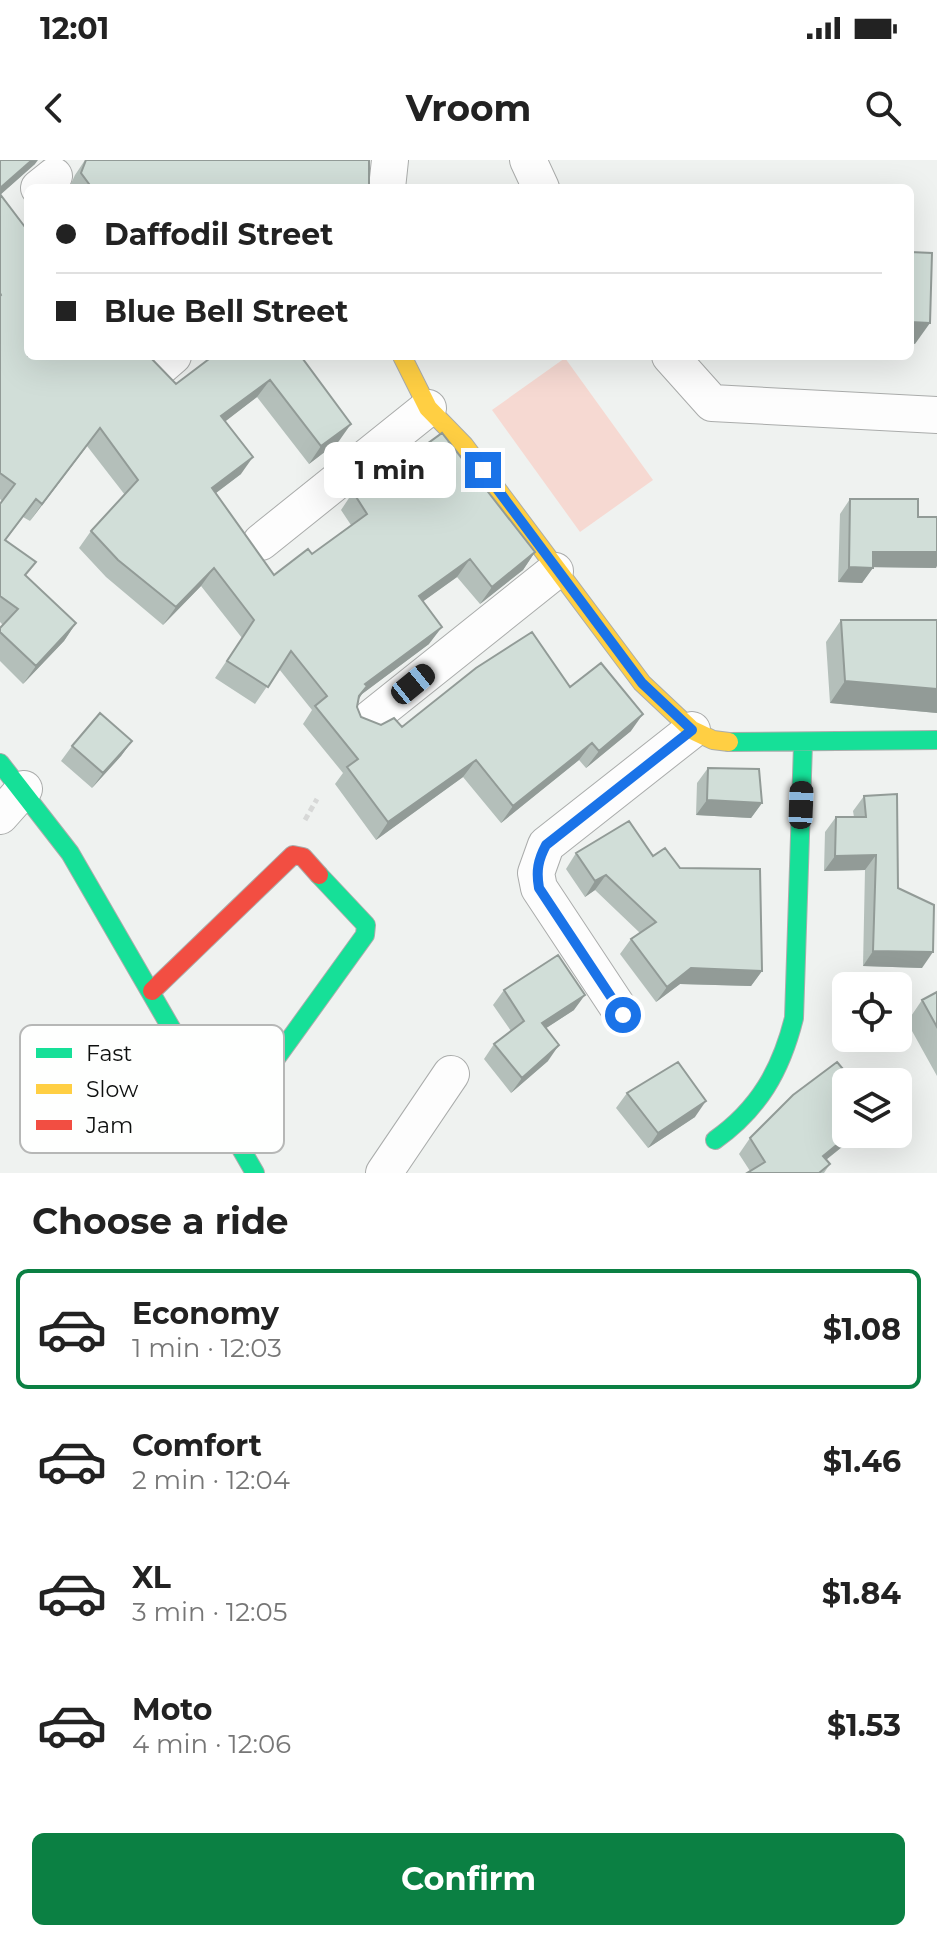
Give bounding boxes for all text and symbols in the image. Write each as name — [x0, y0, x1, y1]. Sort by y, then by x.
text: 12:01 — [40, 10, 109, 47]
icon: back — [32, 86, 76, 130]
text: Vroom — [406, 86, 531, 130]
icon: search — [861, 86, 905, 130]
text: Daffodil Street — [104, 216, 333, 253]
text: Blue Bell Street — [104, 293, 348, 330]
callout: 1 min — [323, 442, 455, 498]
route end — [465, 452, 501, 488]
text: 1 min — [355, 454, 425, 486]
car — [387, 660, 439, 708]
car — [788, 781, 814, 829]
map controls — [832, 972, 912, 1148]
button: locate — [832, 972, 912, 1052]
route start — [605, 997, 641, 1033]
legend — [20, 1025, 284, 1153]
text: Fast — [86, 1040, 132, 1067]
button: layers — [832, 1068, 912, 1148]
text: Slow — [86, 1076, 139, 1103]
text: Jam — [85, 1112, 133, 1139]
text: Choose a ride — [32, 1199, 289, 1243]
icon: car — [36, 1293, 108, 1365]
text: Economy — [132, 1295, 279, 1332]
text: $1.08 — [823, 1311, 901, 1348]
text: 1 min · 12:03 — [132, 1332, 282, 1364]
icon: car — [36, 1425, 108, 1497]
text: Comfort — [132, 1427, 262, 1464]
text: $1.46 — [823, 1443, 901, 1480]
text: 2 min · 12:04 — [132, 1464, 290, 1496]
icon: car — [36, 1557, 108, 1629]
text: XL — [132, 1559, 171, 1596]
text: $1.84 — [822, 1575, 901, 1612]
text: 3 min · 12:05 — [132, 1596, 287, 1628]
icon: car — [36, 1689, 108, 1761]
text: Moto — [132, 1691, 213, 1728]
text: $1.53 — [827, 1707, 901, 1744]
text: 4 min · 12:06 — [132, 1728, 291, 1760]
button: Confirm — [32, 1833, 905, 1925]

